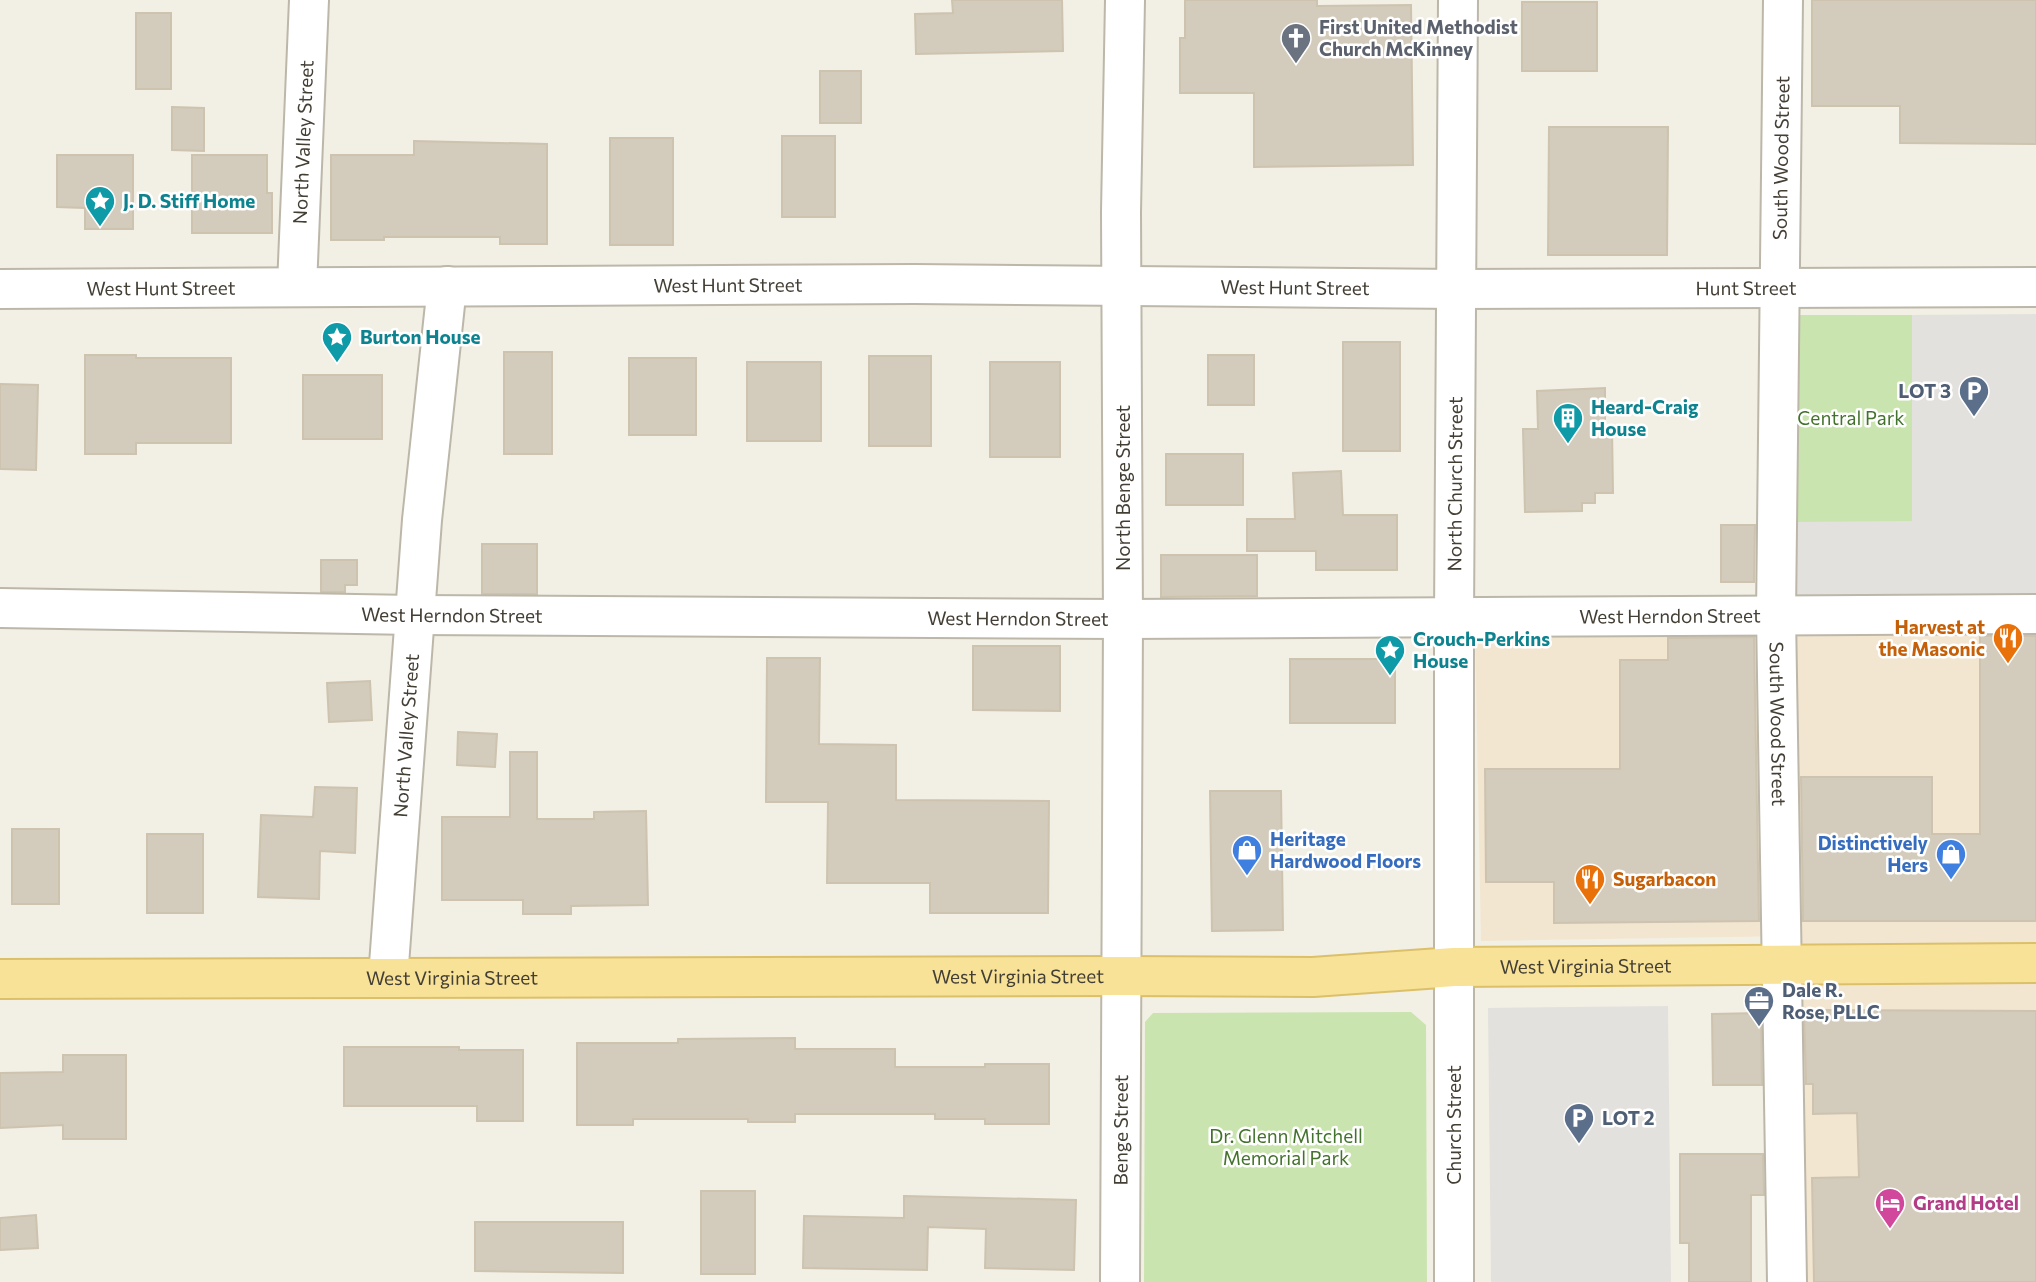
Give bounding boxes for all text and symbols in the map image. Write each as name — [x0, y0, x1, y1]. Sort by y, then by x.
place label: First United Methodist Church McKinney — [1319, 15, 1518, 60]
church icon: First United Methodist Church McKinney — [1279, 21, 1313, 65]
street label: North Valley Street — [288, 59, 317, 225]
street label: South Wood Street — [1768, 75, 1793, 240]
place icon: J. D. Stiff Home — [83, 184, 117, 228]
place label: J. D. Stiff Home — [123, 189, 255, 212]
street label: West Hunt Street — [653, 273, 803, 296]
street label: West Hunt Street — [1220, 275, 1370, 299]
street label: West Hunt Street — [86, 276, 236, 300]
street label: Hunt Street — [1695, 276, 1797, 299]
place icon: Burton House — [320, 320, 354, 364]
place label: Burton House — [360, 325, 480, 348]
parking icon: LOT 3 — [1957, 374, 1991, 418]
place label: LOT 3 — [1898, 379, 1951, 402]
place label: Heard-Craig House — [1591, 395, 1699, 440]
street label: North Church Street — [1442, 396, 1466, 572]
building icon: Heard-Craig House — [1551, 401, 1585, 445]
street label: North Benge Street — [1111, 405, 1134, 571]
park label: Central Park — [1797, 406, 1905, 429]
street label: West Herndon Street — [361, 602, 543, 627]
street label: West Herndon Street — [1579, 604, 1761, 628]
street label: West Herndon Street — [927, 606, 1109, 630]
place label: Harvest at the Masonic — [1879, 615, 1985, 660]
restaurant icon: Harvest at the Masonic — [1991, 621, 2025, 665]
place label: Crouch-Perkins House — [1413, 627, 1550, 672]
place icon: Crouch-Perkins House — [1373, 633, 1407, 677]
street label: South Wood Street — [1765, 641, 1791, 807]
street label: North Valley Street — [388, 653, 423, 818]
place label: Heritage Hardwood Floors — [1270, 827, 1421, 872]
place label: Distinctively Hers — [1818, 831, 1929, 876]
shop icon: Heritage Hardwood Floors — [1230, 833, 1264, 877]
shop icon: Distinctively Hers — [1934, 837, 1968, 881]
restaurant icon: Sugarbacon — [1573, 862, 1607, 906]
place label: Sugarbacon — [1613, 867, 1716, 890]
street label: West Virginia Street — [1500, 954, 1672, 978]
street label: West Virginia Street — [932, 964, 1104, 988]
street label: West Virginia Street — [366, 966, 538, 989]
place label: Dale R. Rose, PLLC — [1782, 978, 1880, 1023]
office icon: Dale R. Rose, PLLC — [1742, 984, 1776, 1028]
street label: Church Street — [1442, 1065, 1465, 1185]
street label: Benge Street — [1108, 1074, 1132, 1185]
parking icon: LOT 2 — [1562, 1101, 1596, 1145]
place label: LOT 2 — [1602, 1106, 1654, 1129]
park label: Dr. Glenn Mitchell Memorial Park — [1209, 1124, 1363, 1169]
hotel icon: Grand Hotel — [1873, 1186, 1907, 1230]
place label: Grand Hotel — [1913, 1191, 2019, 1214]

